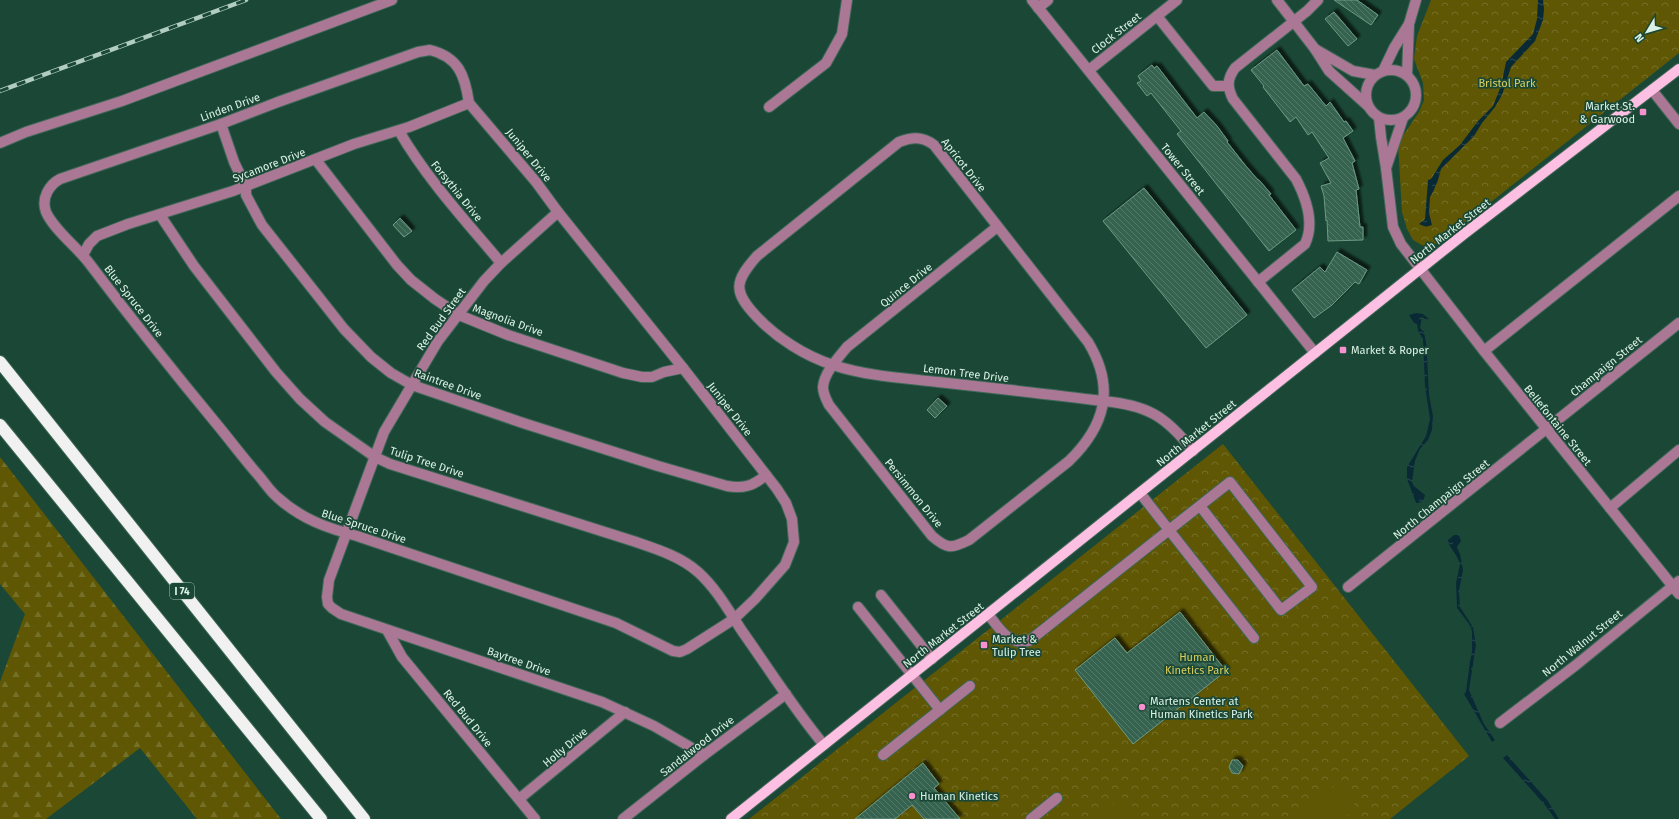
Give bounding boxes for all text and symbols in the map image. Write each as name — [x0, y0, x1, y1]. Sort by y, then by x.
street label: Clock Street — [1089, 10, 1144, 57]
north arrow — [1627, 12, 1667, 52]
text: N — [1632, 31, 1647, 45]
park label: Bristol Park — [1478, 77, 1536, 90]
street label: Linden Drive — [198, 91, 262, 124]
place label: Market St. & Garwood — [1580, 100, 1635, 126]
marker: Market St. & Garwood — [1638, 107, 1648, 117]
street label: Juniper Drive — [503, 126, 554, 185]
street label: Apricot Drive — [939, 136, 989, 195]
street label: Tower Street — [1158, 141, 1207, 198]
street label: Sycamore Drive — [231, 146, 307, 185]
street label: Forsythia Drive — [428, 158, 485, 224]
street label: North Market Street — [1407, 196, 1493, 267]
street label: Quince Drive — [878, 260, 935, 310]
street label: Blue Spruce Drive — [101, 263, 166, 340]
street label: Red Bud Street — [414, 285, 469, 353]
street label: Magnolia Drive — [471, 302, 545, 339]
street label: Champaign Street — [1568, 334, 1645, 399]
place label: Market & Roper — [1351, 344, 1430, 357]
marker: Market & Roper — [1338, 345, 1348, 355]
street label: Lemon Tree Drive — [922, 362, 1010, 385]
street label: Raintree Drive — [412, 366, 483, 403]
street label: Juniper Drive — [705, 380, 755, 439]
street label: Bellefontaine Street — [1521, 382, 1594, 468]
street label: North Market Street — [1154, 397, 1239, 469]
street label: Tulip Tree Drive — [388, 444, 466, 481]
street label: Persimmon Drive — [882, 456, 945, 530]
street label: North Champaign Street — [1391, 457, 1492, 542]
street label: Blue Spruce Drive — [320, 507, 408, 546]
road number: I 74 — [170, 583, 194, 599]
street label: North Market Street — [900, 600, 986, 671]
street label: North Walnut Street — [1540, 607, 1625, 680]
place label: Market & Tulip Tree — [992, 633, 1041, 659]
marker: Market & Tulip Tree — [979, 640, 989, 650]
street label: Baytree Drive — [485, 644, 552, 678]
park label: Human Kinetics Park — [1165, 651, 1229, 677]
street label: Red Bud Drive — [440, 687, 495, 750]
place label: Martens Center at Human Kinetics Park — [1150, 695, 1253, 721]
marker: Martens Center at Human Kinetics Park — [1137, 702, 1147, 712]
street label: Sandalwood Drive — [658, 714, 737, 779]
street label: Holly Drive — [540, 725, 590, 770]
place label: Human Kinetics — [920, 790, 998, 803]
marker: Human Kinetics — [907, 791, 917, 801]

